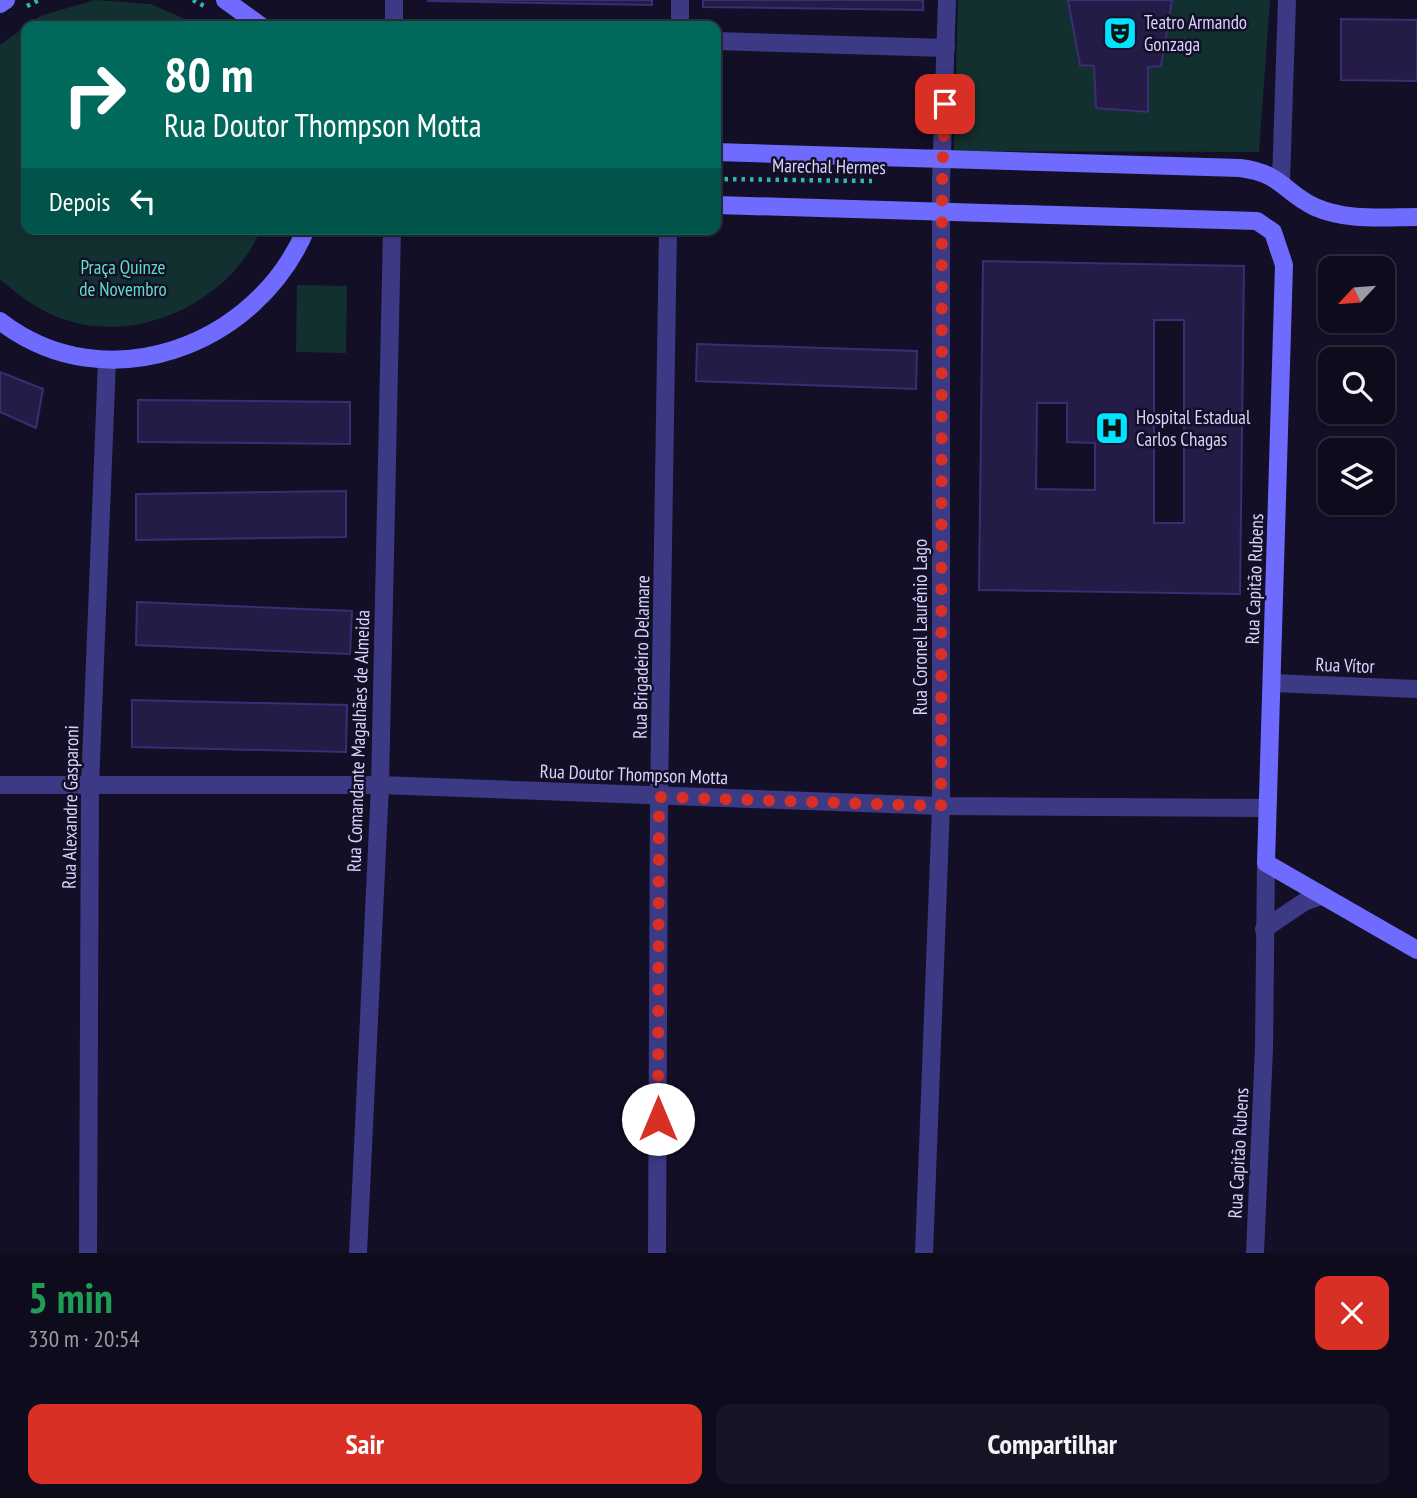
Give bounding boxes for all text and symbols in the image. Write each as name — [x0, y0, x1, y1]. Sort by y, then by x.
place label: Teatro Armando Gonzaga — [1144, 10, 1247, 56]
theatre icon: Teatro Armando Gonzaga — [1101, 14, 1139, 52]
text: 80 m — [164, 42, 253, 106]
icon: right — [49, 49, 140, 140]
pin — [915, 74, 975, 134]
icon: arrive — [926, 85, 964, 123]
text: Rua Doutor Thompson Motta — [164, 104, 481, 146]
street label: Marechal Hermes — [772, 153, 886, 179]
icon: left — [124, 182, 162, 220]
text: Depois — [49, 185, 110, 218]
park label: Praça Quinze de Novembro — [79, 255, 167, 301]
north arrow — [1318, 256, 1395, 332]
map controls — [1318, 256, 1395, 515]
button: search — [1318, 347, 1395, 424]
place label: Hospital Estadual Carlos Chagas — [1136, 405, 1251, 451]
hospital icon: Hospital Estadual Carlos Chagas — [1093, 409, 1131, 447]
button: layers — [1318, 438, 1395, 515]
street label: Rua Capitão Rubens — [1240, 513, 1268, 645]
street label: Rua Coronel Laurênio Lago — [908, 539, 932, 715]
street label: Rua Brigadeiro Delamare — [628, 575, 654, 739]
street label: Rua Comandante Magalhães de Almeida — [341, 610, 375, 872]
street label: Rua Vítor — [1315, 652, 1376, 678]
street label: Rua Alexandre Gasparoni — [57, 725, 83, 889]
street label: Rua Doutor Thompson Motta — [539, 759, 729, 789]
position arrow — [621, 1082, 695, 1156]
street label: Rua Capitão Rubens — [1223, 1087, 1253, 1219]
text: 5 min — [28, 1270, 113, 1325]
button: close — [1315, 1276, 1389, 1350]
text: 330 m · 20:54 — [28, 1324, 140, 1353]
button: Sair — [28, 1404, 702, 1484]
button: Compartilhar — [716, 1404, 1389, 1484]

